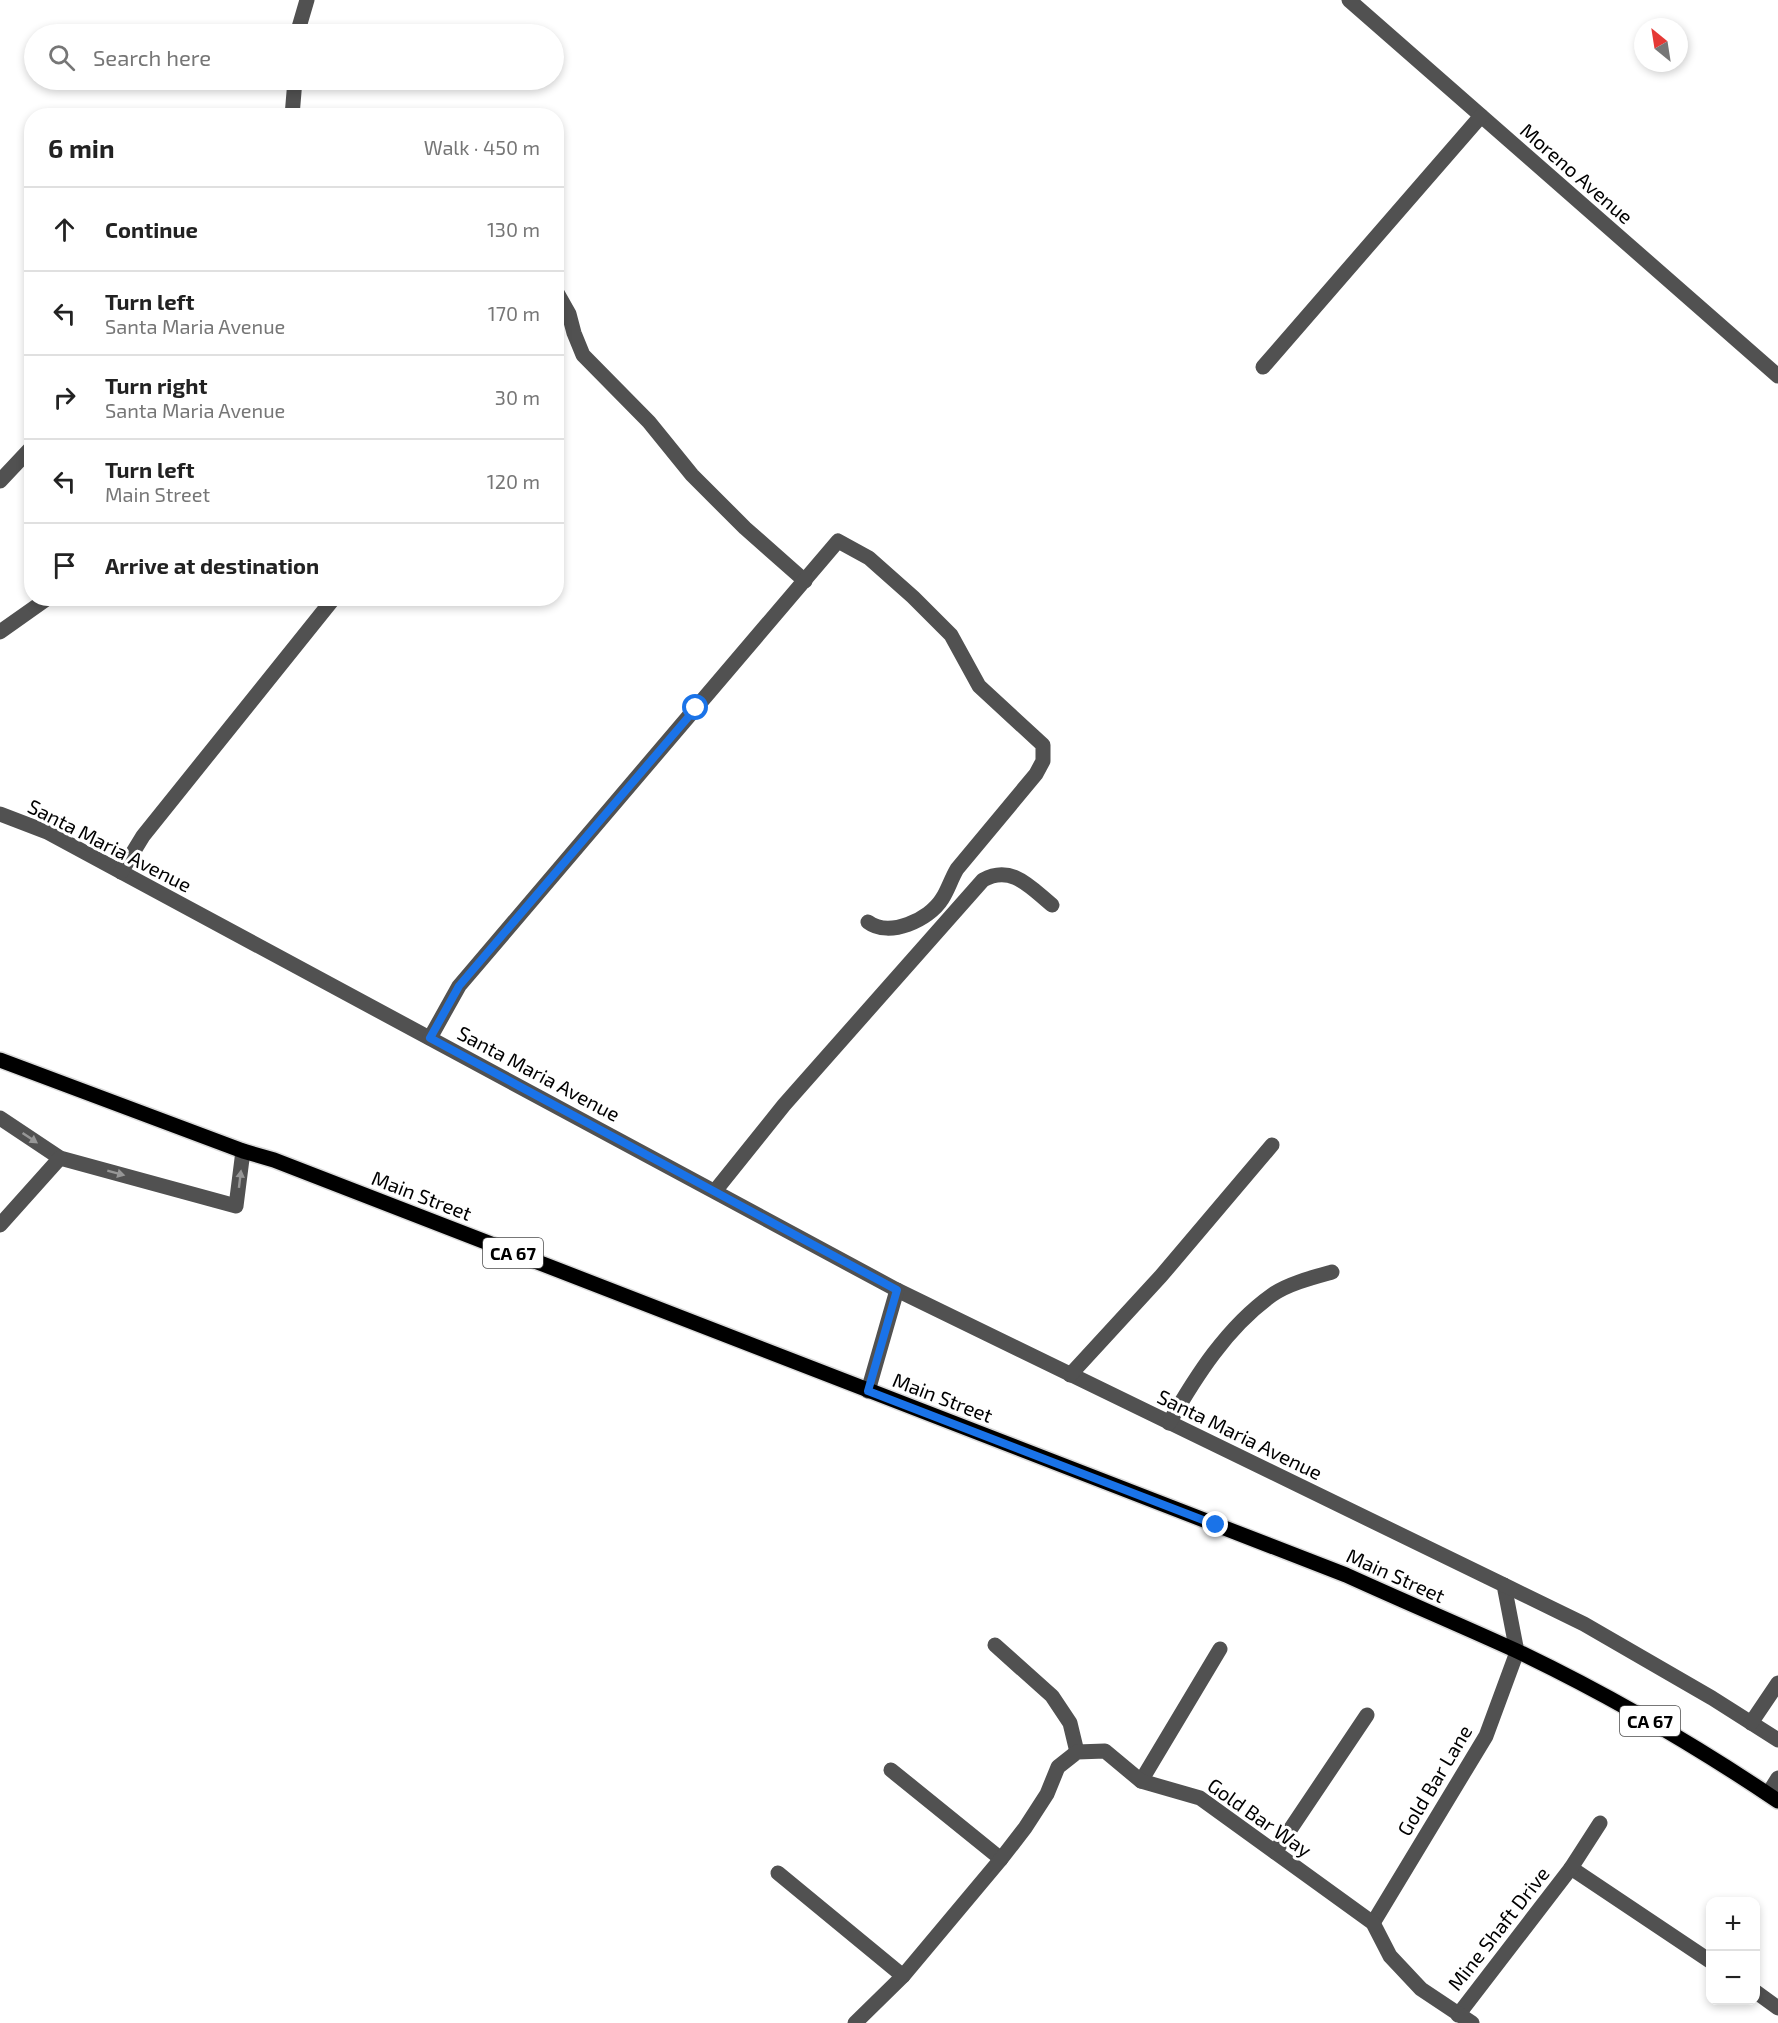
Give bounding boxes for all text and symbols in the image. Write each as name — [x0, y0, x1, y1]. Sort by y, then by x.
north arrow — [1634, 18, 1688, 72]
search box — [24, 24, 564, 90]
icon: search — [45, 41, 78, 74]
text: Search here — [93, 44, 211, 70]
street label: Moreno Avenue — [1516, 118, 1638, 228]
text: 6 min — [48, 132, 115, 163]
text: Walk · 450 m — [424, 135, 540, 159]
icon: ahead — [48, 213, 81, 246]
text: Continue — [105, 216, 198, 242]
text: 130 m — [487, 217, 540, 241]
text: Turn left — [105, 288, 194, 314]
icon: left — [48, 297, 81, 330]
text: 170 m — [488, 301, 540, 325]
text: Santa Maria Avenue — [105, 314, 285, 338]
text: Turn right — [105, 372, 207, 398]
icon: right — [48, 381, 81, 414]
text: 30 m — [495, 385, 540, 409]
text: Santa Maria Avenue — [105, 398, 285, 422]
text: Turn left — [105, 456, 194, 482]
icon: left — [48, 465, 81, 498]
text: 120 m — [487, 469, 540, 493]
text: Main Street — [105, 482, 210, 506]
icon: arrive — [48, 549, 81, 582]
text: Arrive at destination — [105, 552, 319, 578]
route start — [682, 694, 708, 720]
street label: Santa Maria Avenue — [24, 793, 196, 897]
street label: Santa Maria Avenue — [454, 1020, 624, 1126]
one-way arrow — [22, 1132, 38, 1143]
street label: Main Street — [369, 1165, 476, 1225]
one-way arrow — [107, 1169, 125, 1179]
one-way arrow — [235, 1169, 244, 1188]
road number: CA 67 — [483, 1238, 543, 1268]
street label: Main Street — [890, 1367, 997, 1427]
street label: Santa Maria Avenue — [1154, 1384, 1326, 1484]
route end — [1202, 1511, 1228, 1537]
street label: Main Street — [1343, 1543, 1449, 1607]
road number: CA 67 — [1620, 1706, 1680, 1736]
street label: Gold Bar Lane — [1392, 1720, 1476, 1840]
street label: Gold Bar Way — [1203, 1772, 1317, 1862]
street label: Mine Shaft Drive — [1442, 1861, 1554, 1995]
map controls — [1706, 1897, 1760, 2005]
button: + — [1706, 1897, 1760, 1951]
button: − — [1706, 1951, 1760, 2005]

